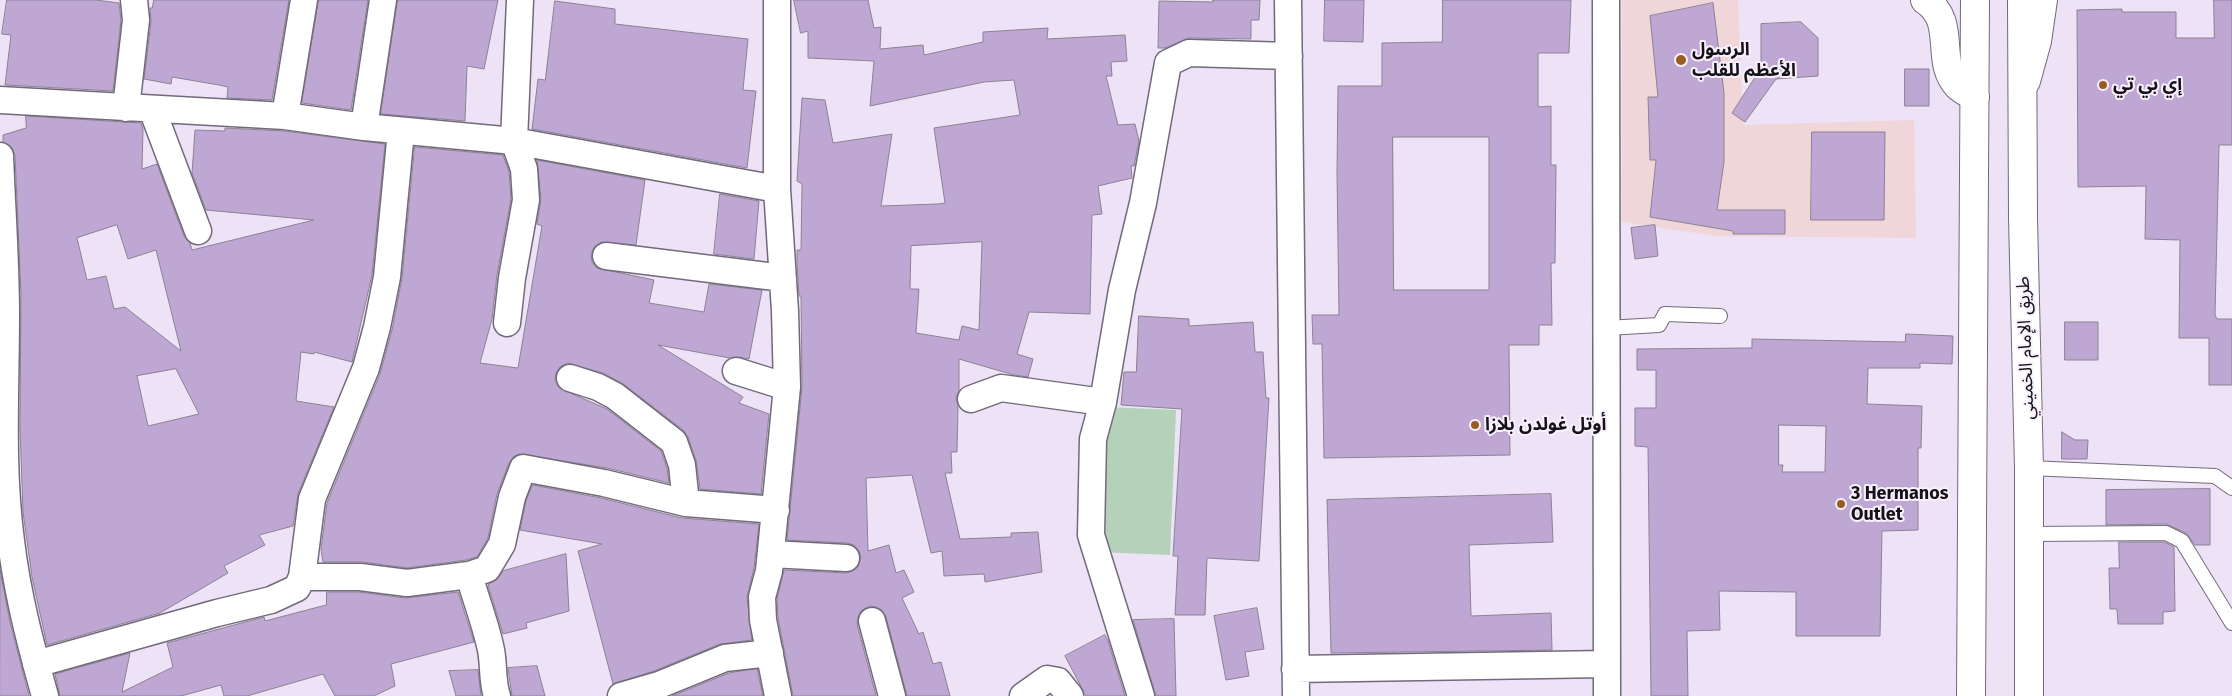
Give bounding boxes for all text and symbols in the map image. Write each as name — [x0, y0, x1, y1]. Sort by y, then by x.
place label: الرسول الأعظم للقلب — [1692, 39, 1796, 82]
marker: الرسول الأعظم للقلب — [1674, 53, 1688, 67]
place label: إي بي تي — [2113, 74, 2182, 96]
marker: إي بي تي — [2097, 79, 2109, 91]
street label: طريق الإمام الخميني — [2013, 276, 2039, 420]
place label: أوتل غولدن بلازا — [1485, 414, 1606, 436]
marker: أوتل غولدن بلازا — [1469, 419, 1481, 431]
place label: 3 Hermanos Outlet — [1851, 483, 1948, 526]
marker: 3 Hermanos Outlet — [1835, 498, 1847, 510]

